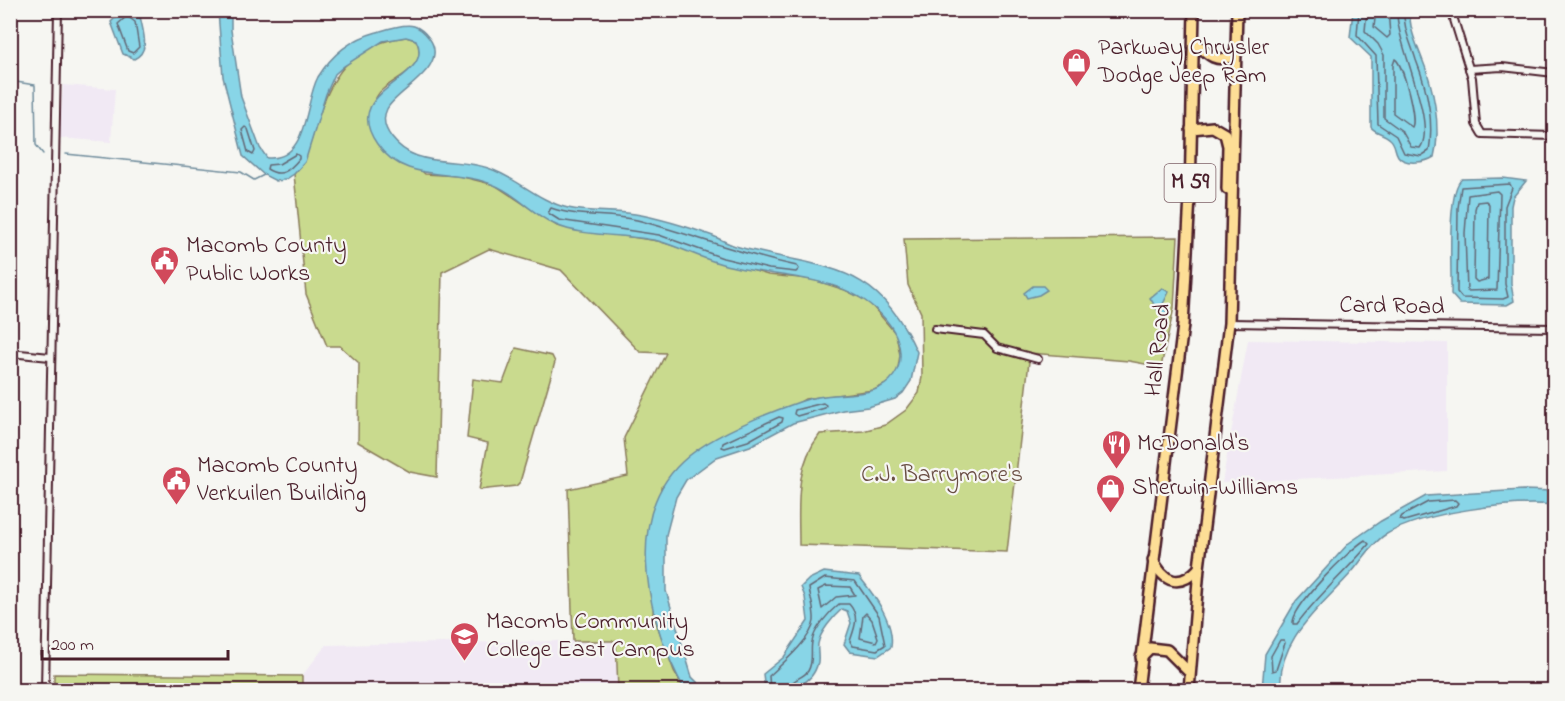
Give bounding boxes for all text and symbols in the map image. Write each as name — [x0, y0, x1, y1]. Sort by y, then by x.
place label: Parkway Chrysler Dodge Jeep Ram — [1097, 31, 1270, 94]
shop icon: Parkway Chrysler Dodge Jeep Ram — [1061, 46, 1093, 88]
road number: M 59 — [1164, 164, 1216, 202]
place label: Macomb County Public Works — [186, 229, 347, 292]
public building icon: Macomb County Public Works — [149, 244, 181, 286]
street label: Card Road — [1339, 289, 1445, 325]
street label: Hall Road — [1137, 301, 1181, 398]
place label: McDonald's — [1137, 427, 1249, 462]
restaurant icon: McDonald's — [1100, 428, 1132, 470]
place label: Macomb County Verkuilen Building — [196, 449, 366, 512]
park label: C.J. Barrymore's — [861, 458, 1023, 494]
public building icon: Macomb County Verkuilen Building — [160, 464, 192, 506]
place label: Sherwin-Williams — [1132, 471, 1298, 506]
shop icon: Sherwin-Williams — [1095, 472, 1127, 514]
place label: Macomb Community College East Campus — [486, 605, 695, 668]
school or university icon: Macomb Community College East Campus — [449, 620, 481, 662]
scale bar — [42, 623, 228, 661]
text: 200 m — [51, 633, 94, 659]

